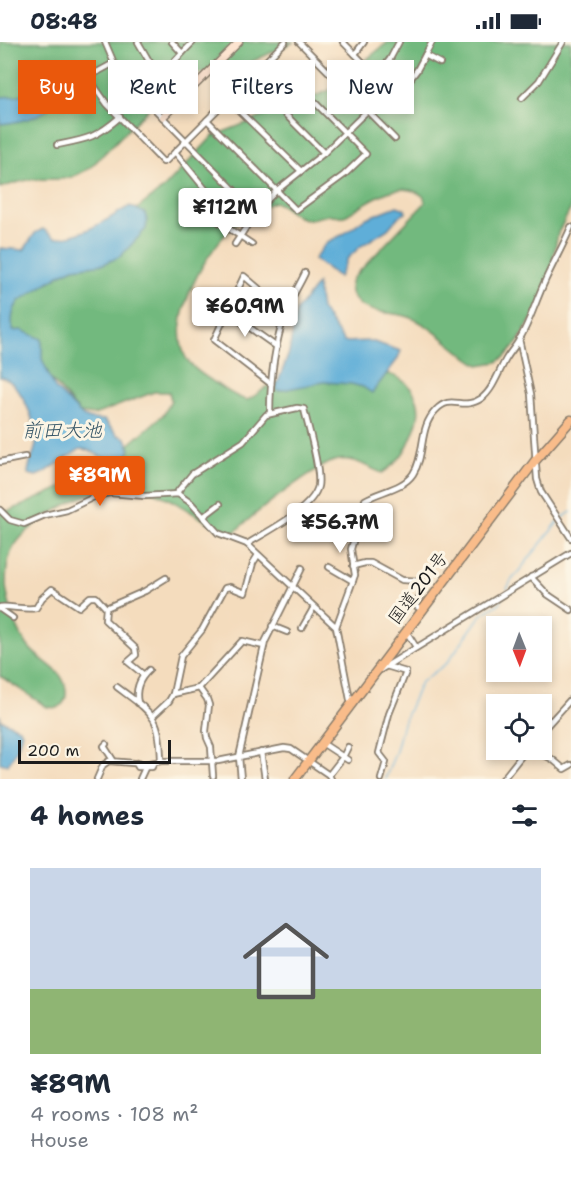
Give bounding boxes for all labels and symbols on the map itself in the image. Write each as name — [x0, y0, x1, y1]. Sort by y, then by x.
pin: ¥112M — [183, 188, 267, 239]
pin: ¥60.9M — [196, 287, 294, 338]
water label: 前田大池 — [22, 417, 103, 443]
pin: ¥89M — [64, 456, 136, 507]
pin: ¥56.7M — [291, 503, 389, 554]
street label: 国道201号 — [383, 547, 453, 629]
north arrow — [486, 616, 552, 682]
scale bar — [18, 737, 171, 764]

